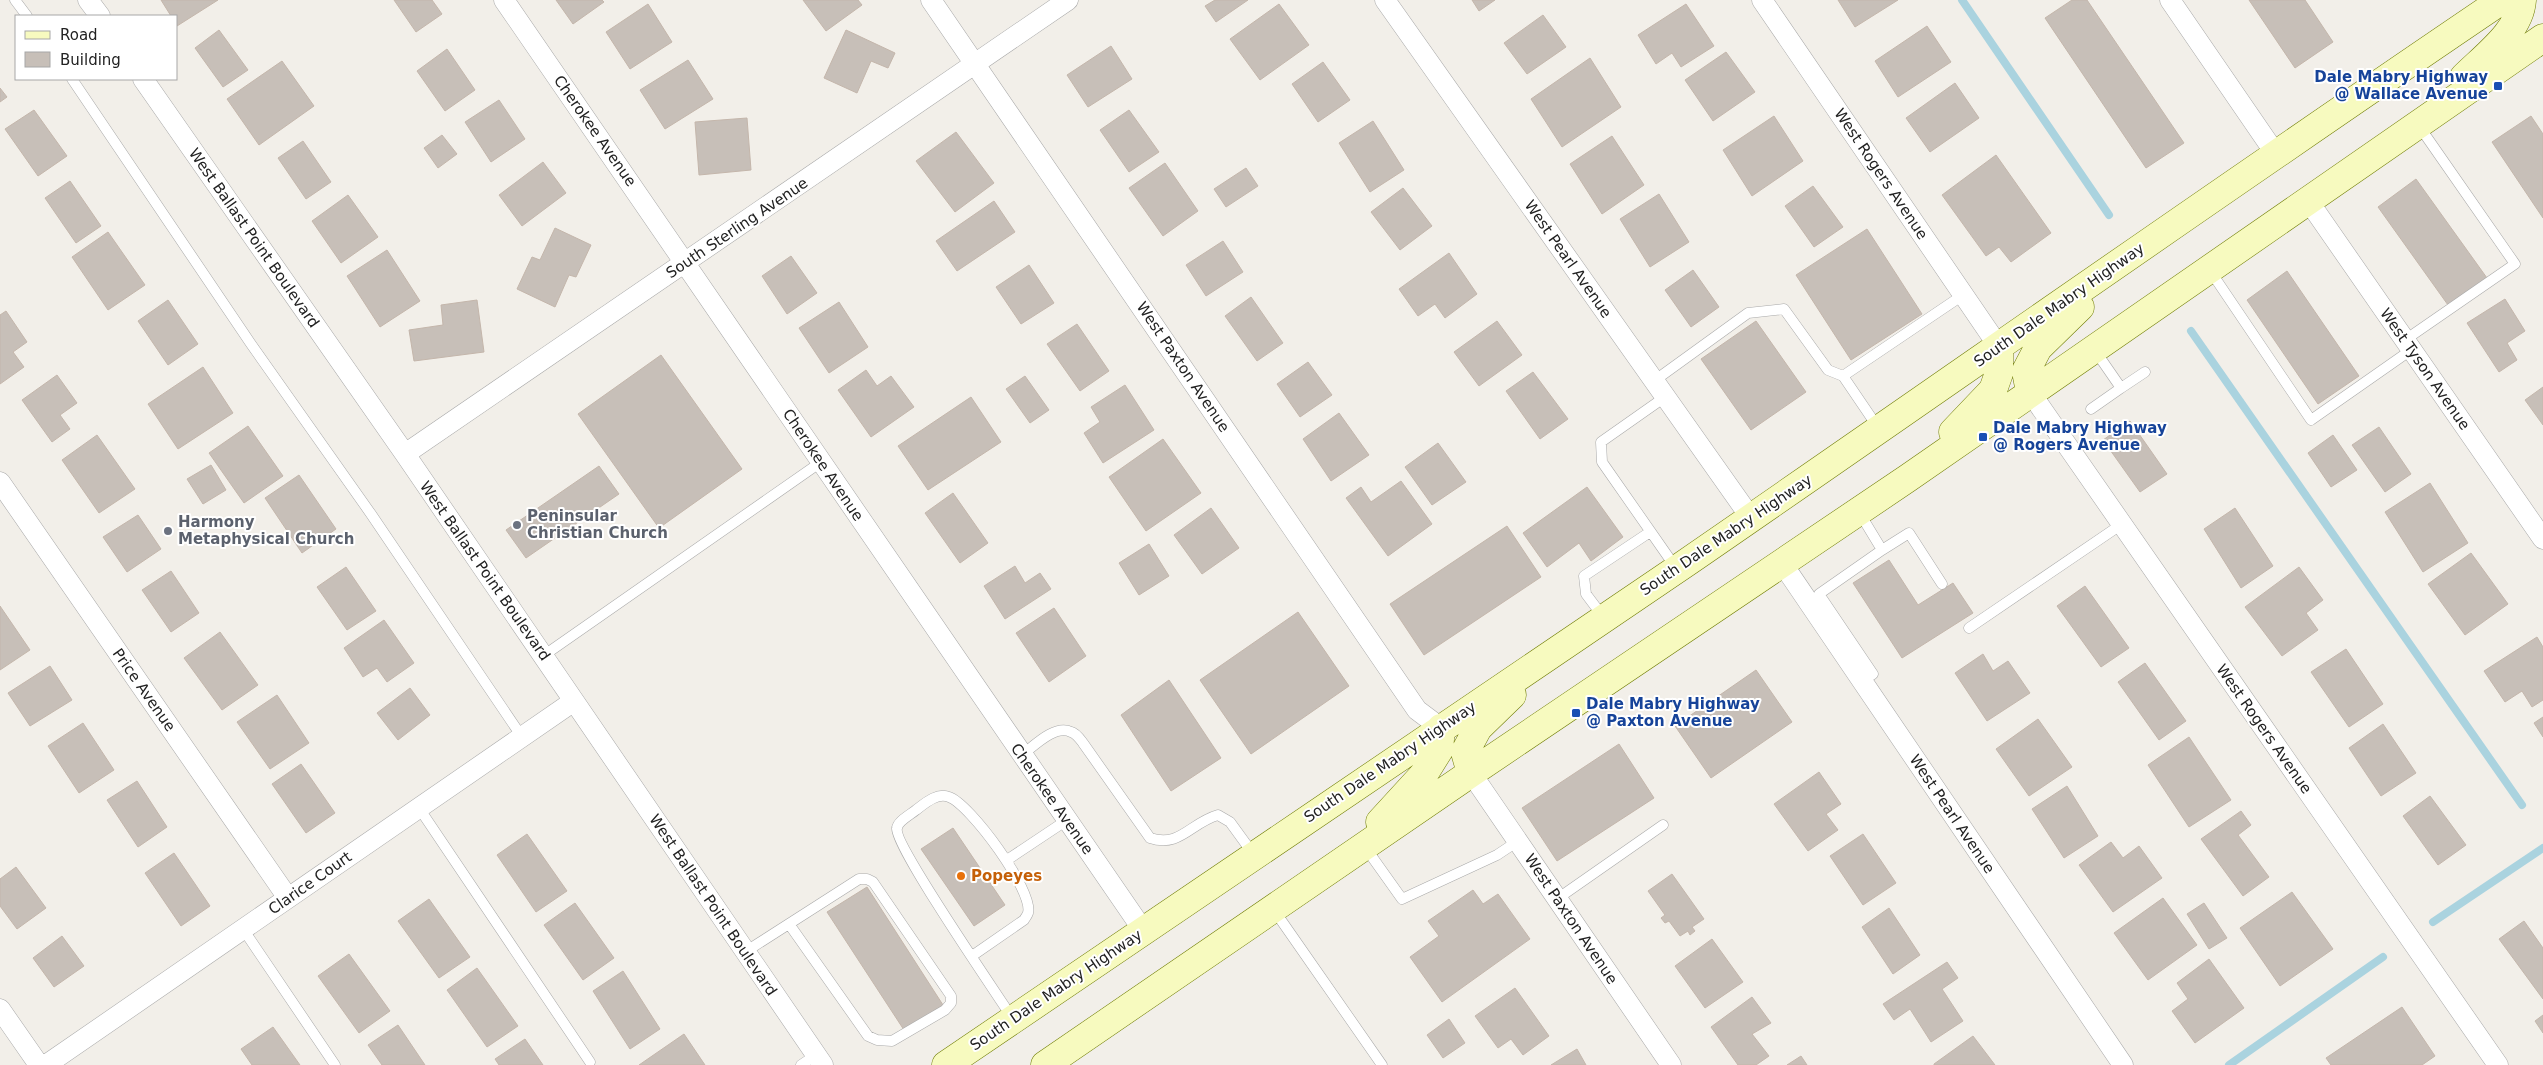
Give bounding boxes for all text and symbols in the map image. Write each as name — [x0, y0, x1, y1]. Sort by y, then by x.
legend — [15, 15, 178, 80]
text: Road — [60, 26, 98, 44]
text: Building — [60, 51, 121, 69]
place label: Dale Mabry Highway @ Wallace Avenue — [2314, 68, 2488, 103]
street label: Cherokee Avenue — [550, 72, 640, 190]
marker: Dale Mabry Highway @ Wallace Avenue — [2492, 80, 2504, 92]
street label: West Rogers Avenue — [1831, 105, 1931, 243]
street label: West Ballast Point Boulevard — [185, 145, 323, 331]
street label: South Sterling Avenue — [663, 174, 811, 282]
street label: West Pearl Avenue — [1521, 197, 1615, 321]
street label: South Dale Mabry Highway — [1970, 239, 2148, 371]
street label: West Paxton Avenue — [1133, 298, 1233, 436]
street label: West Tyson Avenue — [2376, 305, 2474, 433]
street label: Cherokee Avenue — [779, 406, 867, 524]
place label: Dale Mabry Highway @ Rogers Avenue — [1993, 419, 2167, 454]
marker: Dale Mabry Highway @ Rogers Avenue — [1977, 431, 1989, 443]
street label: South Dale Mabry Highway — [1637, 471, 1816, 599]
street label: West Ballast Point Boulevard — [416, 478, 554, 664]
place label: Peninsular Christian Church — [527, 507, 668, 542]
place label: Harmony Metaphysical Church — [178, 513, 354, 548]
marker: Peninsular Christian Church — [511, 519, 523, 531]
marker: Harmony Metaphysical Church — [162, 525, 174, 537]
street label: Price Avenue — [109, 645, 179, 735]
street label: West Rogers Avenue — [2213, 661, 2315, 797]
place label: Dale Mabry Highway @ Paxton Avenue — [1586, 695, 1760, 730]
street label: South Dale Mabry Highway — [1301, 698, 1480, 826]
marker: Dale Mabry Highway @ Paxton Avenue — [1570, 707, 1582, 719]
street label: Cherokee Avenue — [1007, 740, 1097, 858]
street label: West Pearl Avenue — [1906, 751, 1998, 877]
street label: West Ballast Point Boulevard — [645, 811, 781, 999]
street label: Clarice Court — [265, 848, 355, 918]
street label: West Paxton Avenue — [1521, 850, 1621, 988]
place label: Popeyes — [971, 867, 1042, 885]
marker: Popeyes — [955, 870, 967, 882]
street label: South Dale Mabry Highway — [967, 926, 1146, 1054]

